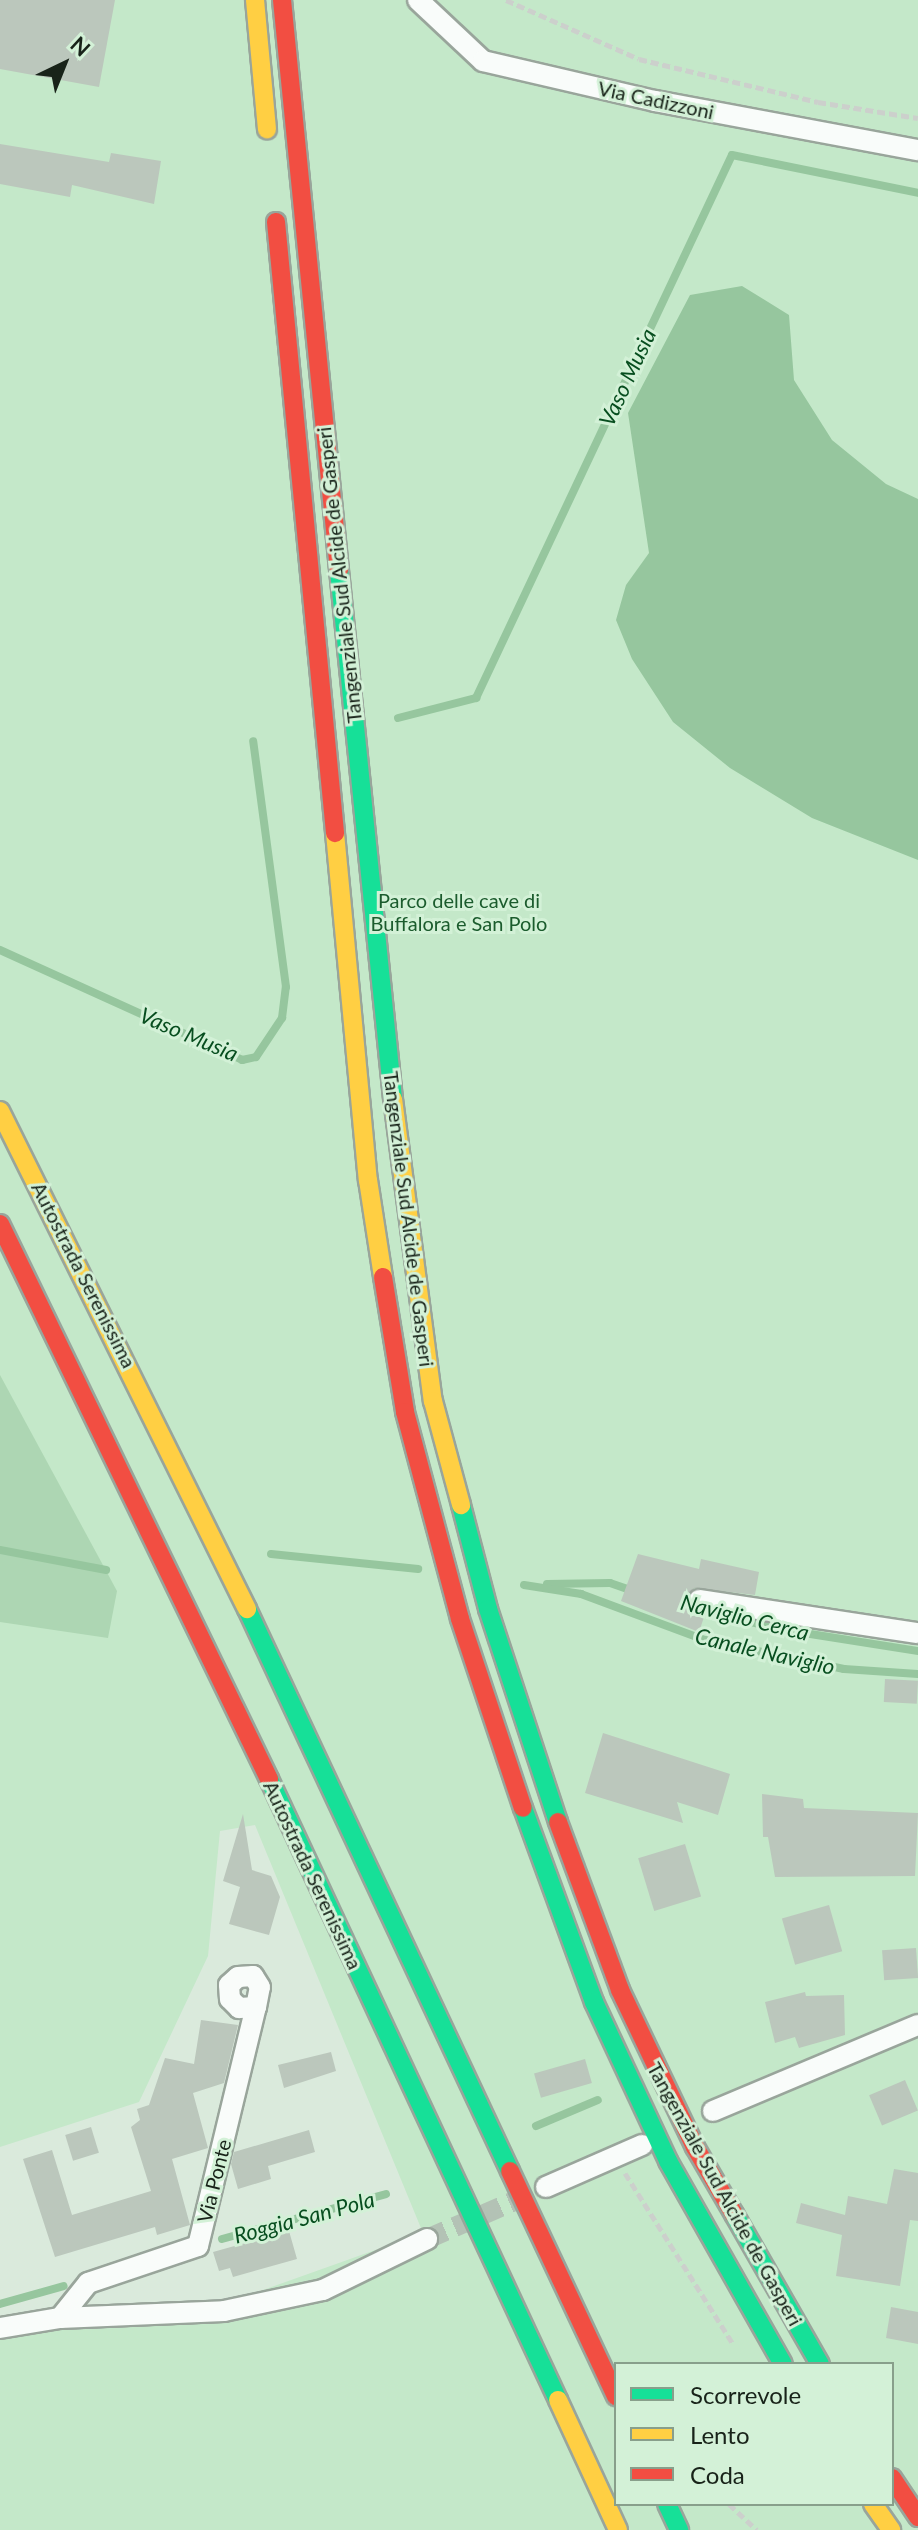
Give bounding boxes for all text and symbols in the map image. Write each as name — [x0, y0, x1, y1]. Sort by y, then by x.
north arrow — [24, 24, 104, 104]
text: N — [65, 30, 96, 62]
street label: Via Cadizzoni — [596, 76, 716, 124]
water label: Vaso Musia — [593, 324, 661, 430]
street label: Tangenziale Sud Alcide de Gasperi — [311, 425, 367, 725]
park label: Parco delle cave di Buffalora e San Polo — [371, 889, 547, 936]
water label: Vaso Musia — [136, 1001, 242, 1067]
street label: Tangenziale Sud Alcide de Gasperi — [379, 1070, 439, 1368]
street label: Autostrada Serenissima — [27, 1178, 141, 1372]
water label: Naviglio Cerca — [678, 1588, 812, 1646]
water label: Canale Naviglio — [693, 1622, 837, 1680]
street label: Autostrada Serenissima — [259, 1777, 367, 1973]
street label: Tangenziale Sud Alcide de Gasperi — [642, 2058, 808, 2330]
street label: Via Ponte — [192, 2137, 236, 2225]
water label: Roggia San Pola — [231, 2186, 377, 2248]
legend — [614, 2362, 894, 2506]
text: Scorrevole — [690, 2380, 801, 2409]
text: Lento — [690, 2420, 750, 2449]
text: Coda — [690, 2460, 745, 2489]

